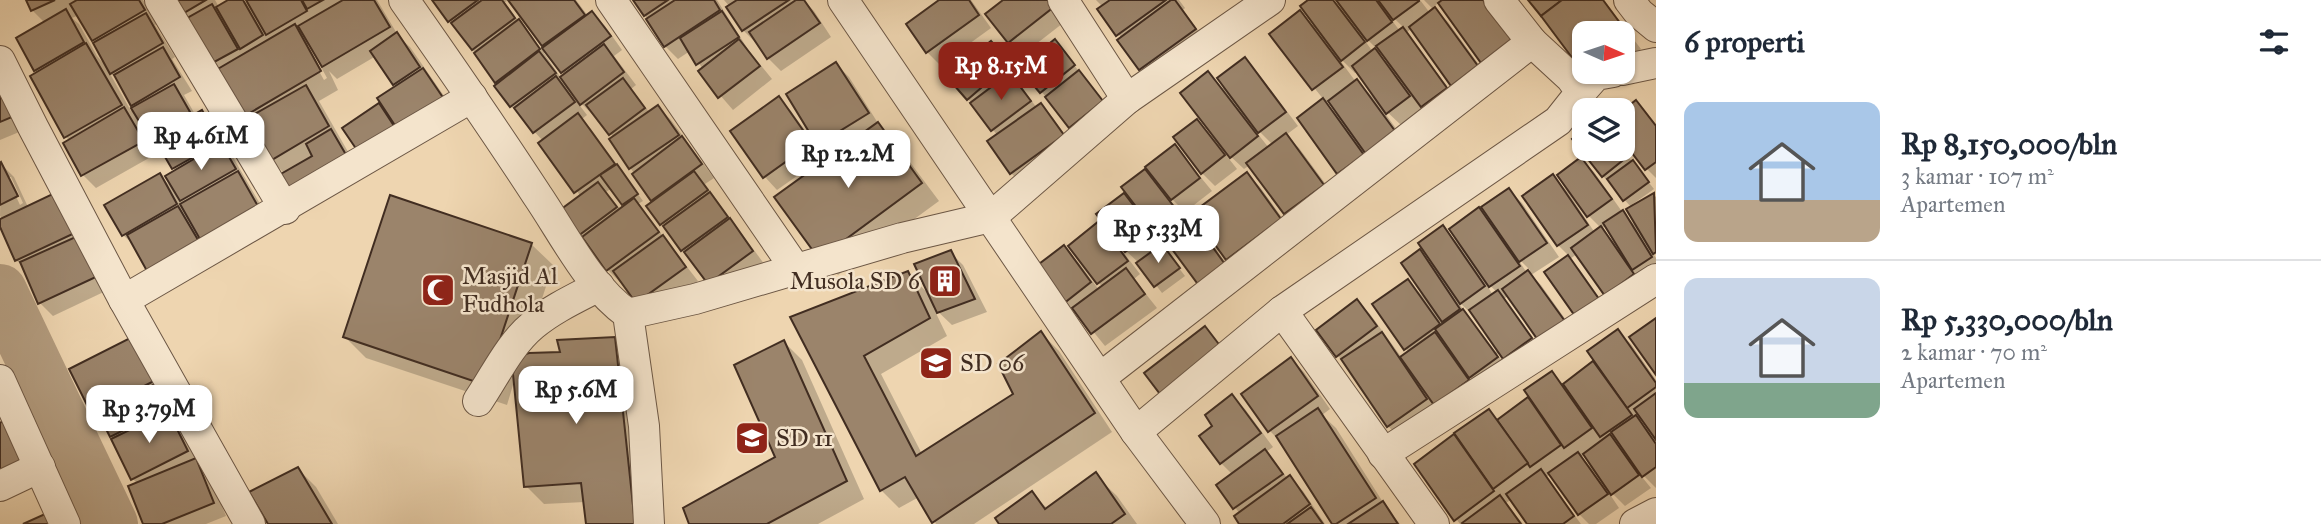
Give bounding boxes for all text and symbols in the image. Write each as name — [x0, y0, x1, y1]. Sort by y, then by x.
north arrow — [1572, 21, 1634, 84]
map controls — [1572, 21, 1635, 161]
icon: filters — [2255, 23, 2293, 61]
text: 6 properti — [1684, 24, 1805, 60]
pin: Rp 8.15M — [929, 42, 1073, 102]
text: Rp 8.15M — [955, 51, 1047, 79]
button: layers — [1572, 98, 1635, 161]
pin: Rp 4.61M — [129, 113, 273, 172]
text: Rp 4.61M — [153, 121, 249, 149]
text: Rp 8,150,000/bln — [1901, 126, 2117, 162]
pin: Rp 12.2M — [776, 130, 920, 190]
icon: home — [1740, 130, 1824, 214]
text: Rp 12.2M — [801, 139, 895, 167]
text: 3 kamar · 107 m² — [1901, 162, 2054, 190]
text: Apartemen — [1901, 190, 2005, 218]
pin: Rp 5.33M — [1086, 205, 1230, 265]
text: Rp 5.33M — [1113, 214, 1203, 242]
place label: Masjid Al Fudhola — [462, 261, 558, 319]
building icon: Musola SD 6 — [926, 262, 964, 300]
place label: Musola SD 6 — [790, 266, 921, 296]
mosque icon: Masjid Al Fudhola — [419, 271, 457, 309]
text: Rp 5,330,000/bln — [1901, 302, 2113, 338]
icon: home — [1740, 306, 1824, 390]
text: 2 kamar · 70 m² — [1901, 338, 2047, 366]
school or university icon: SD 06 — [917, 344, 955, 382]
place label: SD 06 — [960, 348, 1025, 378]
pin: Rp 5.6M — [511, 366, 641, 426]
text: Apartemen — [1901, 366, 2005, 394]
text: Rp 5.6M — [534, 375, 618, 403]
pin: Rp 3.79M — [77, 386, 221, 445]
text: Rp 3.79M — [102, 394, 196, 422]
school or university icon: SD 11 — [733, 419, 771, 457]
place label: SD 11 — [776, 423, 833, 453]

